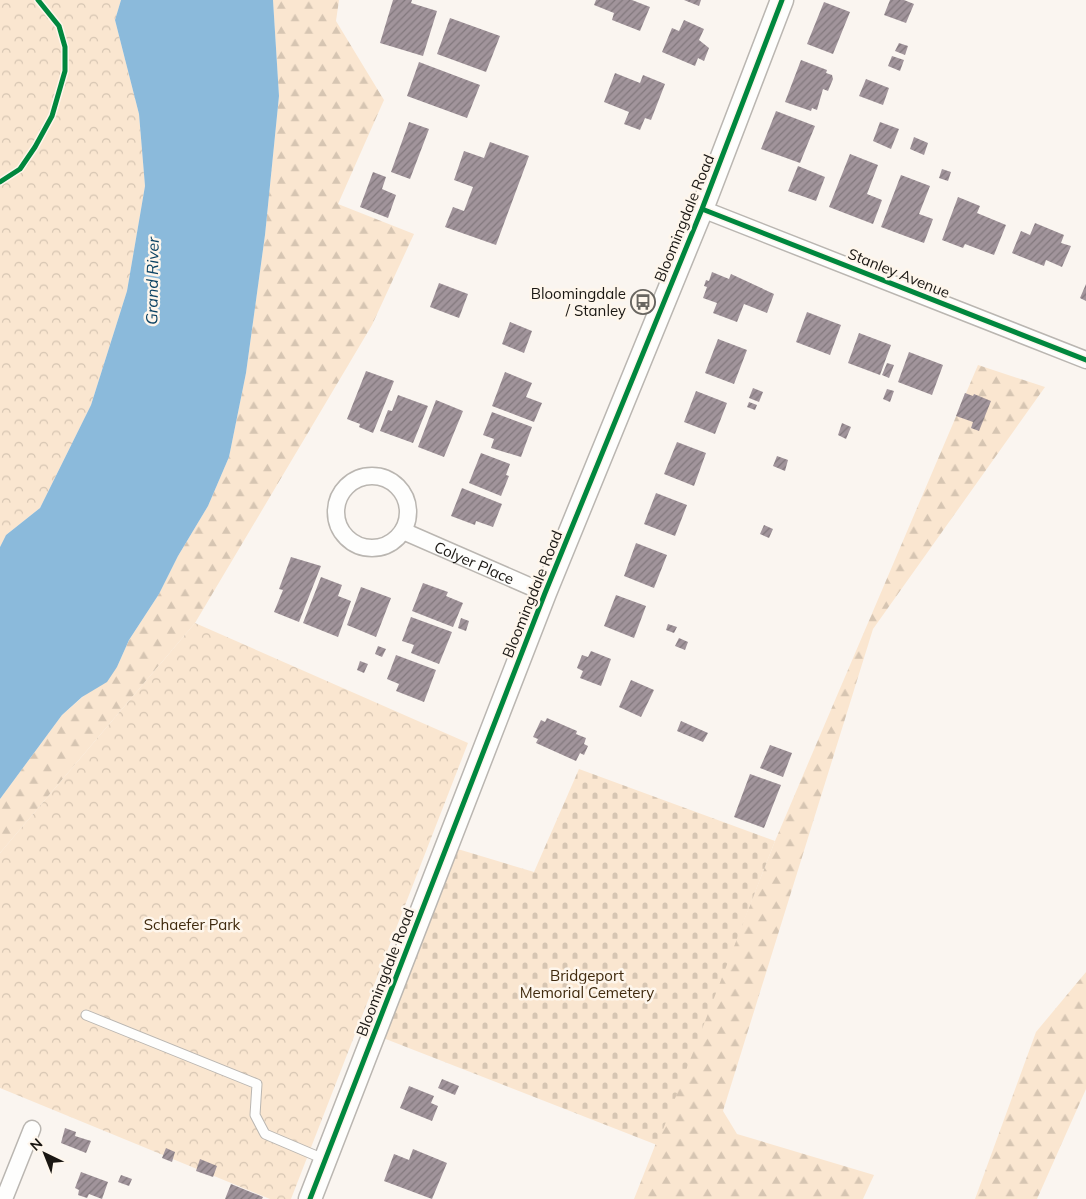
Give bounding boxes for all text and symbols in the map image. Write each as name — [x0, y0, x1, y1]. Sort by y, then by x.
street label: Bloomingdale Road — [650, 151, 718, 285]
water label: Grand River — [141, 236, 163, 325]
street label: Stanley Avenue — [845, 244, 953, 302]
place label: Bloomingdale / Stanley — [531, 284, 626, 320]
bus stop icon: Bloomingdale / Stanley — [630, 289, 656, 315]
street label: Bloomingdale Road — [498, 527, 566, 661]
street label: Colyer Place — [432, 536, 517, 588]
street label: Bloomingdale Road — [352, 905, 418, 1039]
park label: Schaefer Park — [144, 915, 241, 934]
park label: Bridgeport Memorial Cemetery — [520, 966, 654, 1002]
north arrow — [20, 1129, 70, 1179]
text: N — [26, 1134, 46, 1155]

